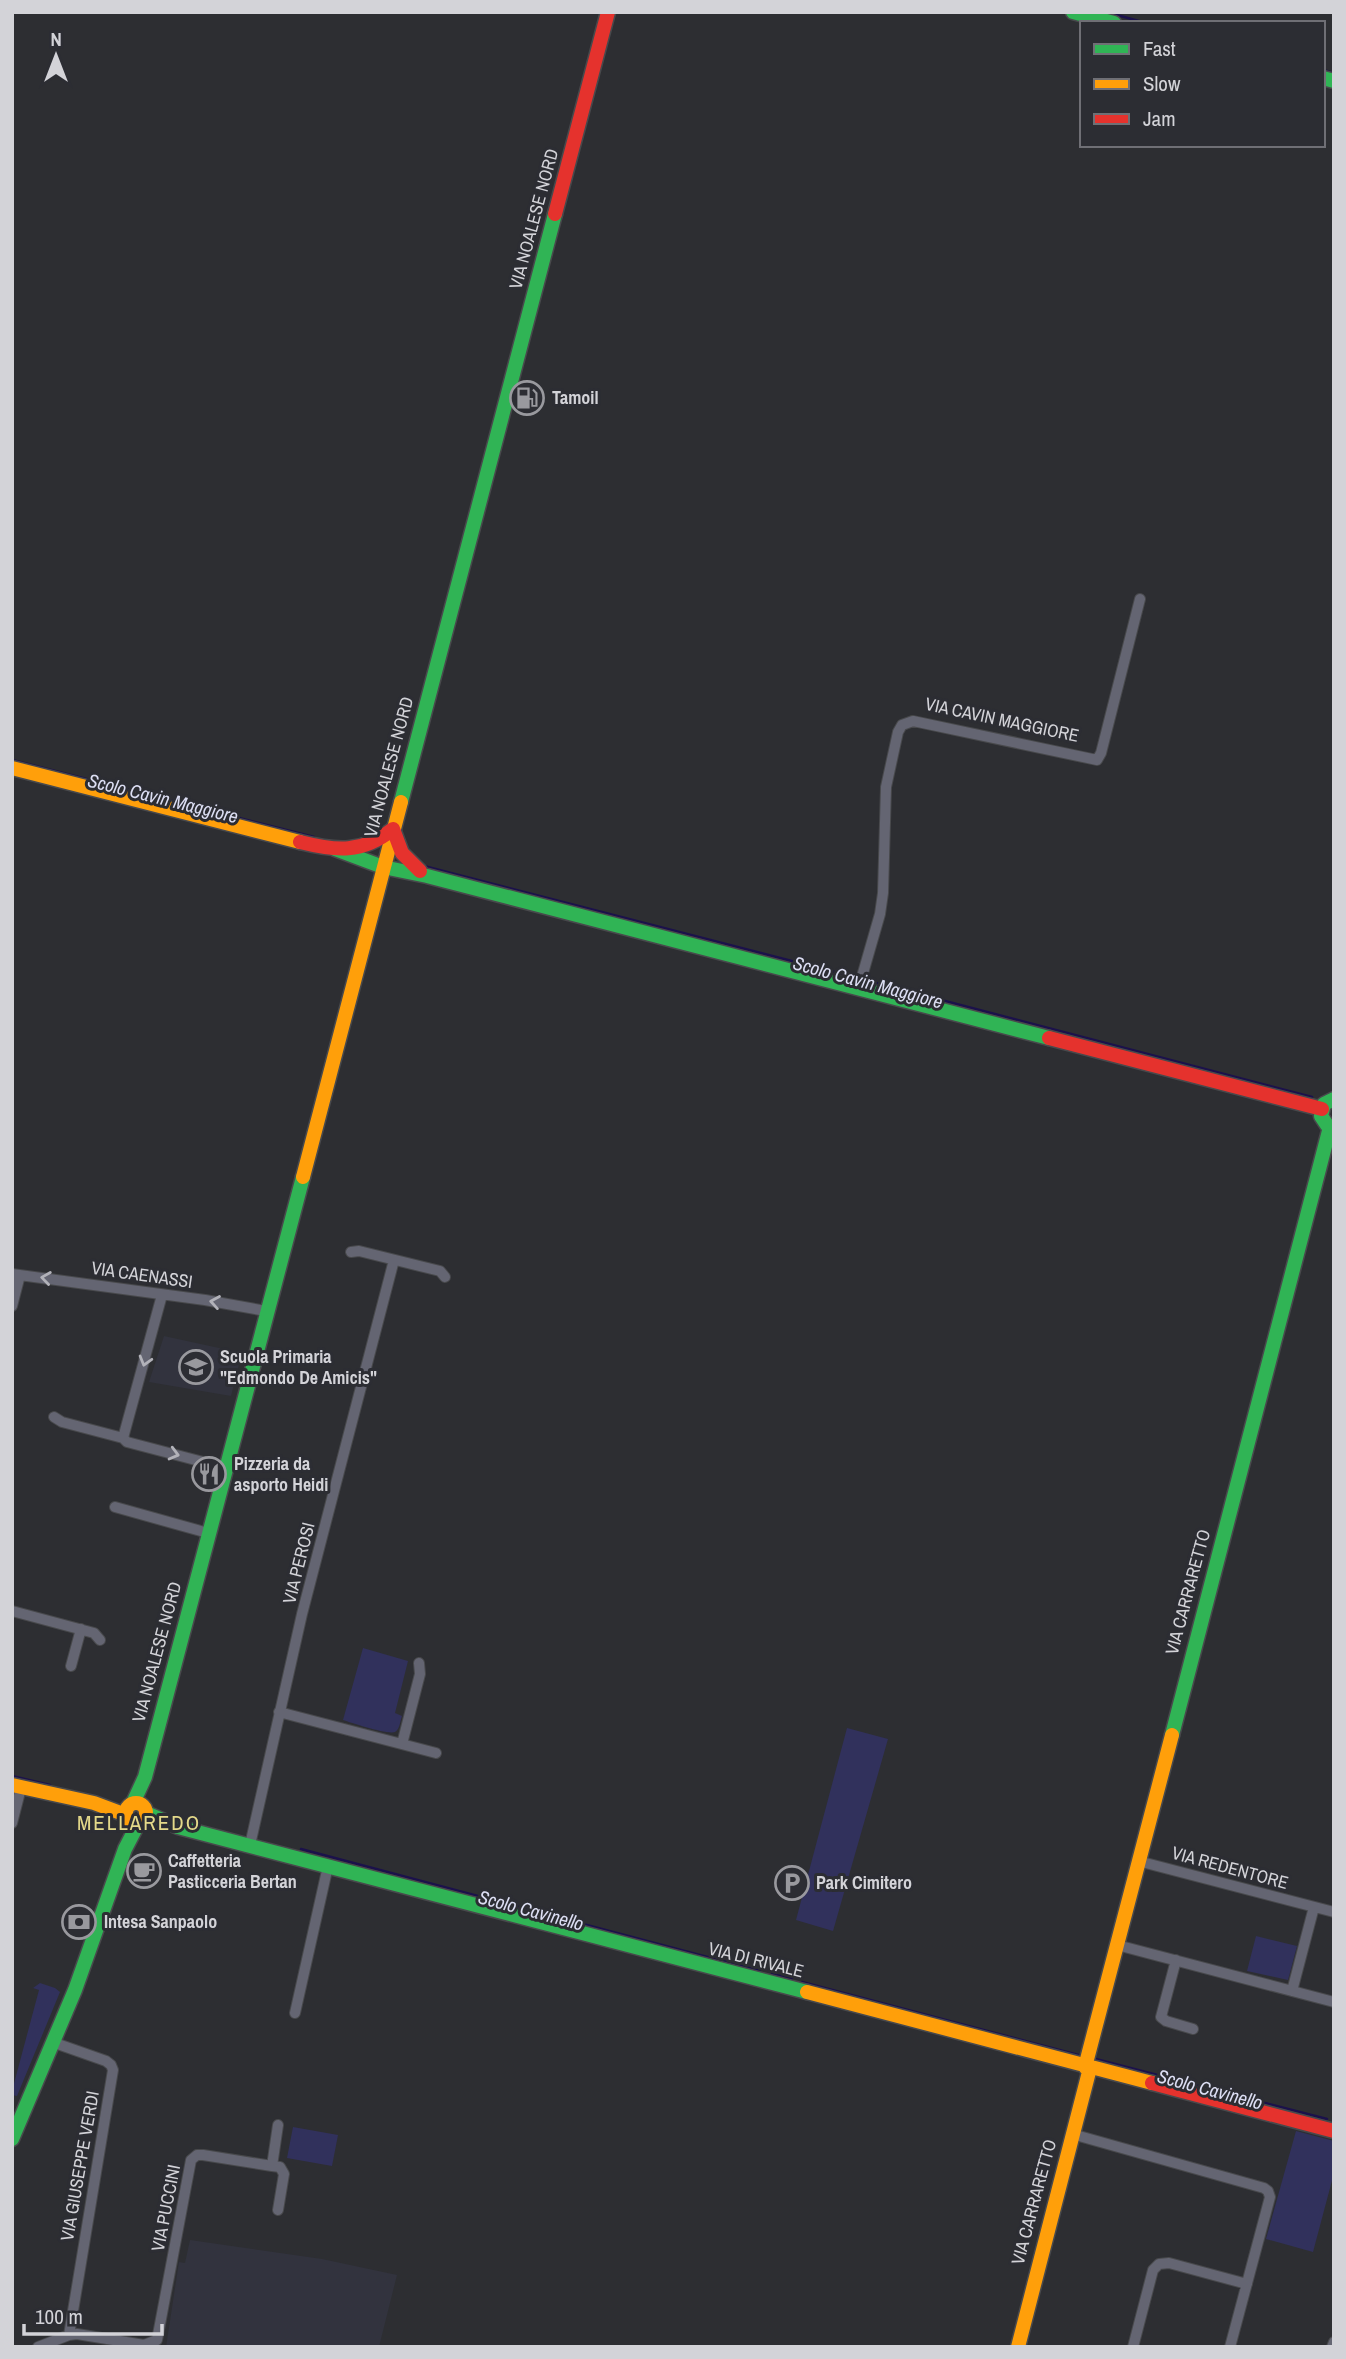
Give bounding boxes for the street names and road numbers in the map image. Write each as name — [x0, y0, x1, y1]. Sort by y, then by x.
street label: VIA NOALESE NORD — [503, 146, 564, 292]
street label: VIA CAVIN MAGGIORE — [923, 691, 1081, 748]
street label: VIA NOALESE NORD — [358, 694, 419, 840]
street label: VIA CAENASSI — [90, 1255, 194, 1294]
street label: VIA PEROSI — [276, 1520, 321, 1606]
street label: VIA CARRARETTO — [1159, 1527, 1216, 1657]
street label: VIA NOALESE NORD — [126, 1579, 187, 1725]
street label: VIA REDENTORE — [1169, 1840, 1291, 1895]
street label: VIA DI RIVALE — [706, 1936, 806, 1983]
street label: VIA GIUSEPPE VERDI — [54, 2089, 105, 2243]
street label: VIA CARRARETTO — [1005, 2137, 1062, 2267]
street label: VIA PUCCINI — [145, 2162, 186, 2253]

